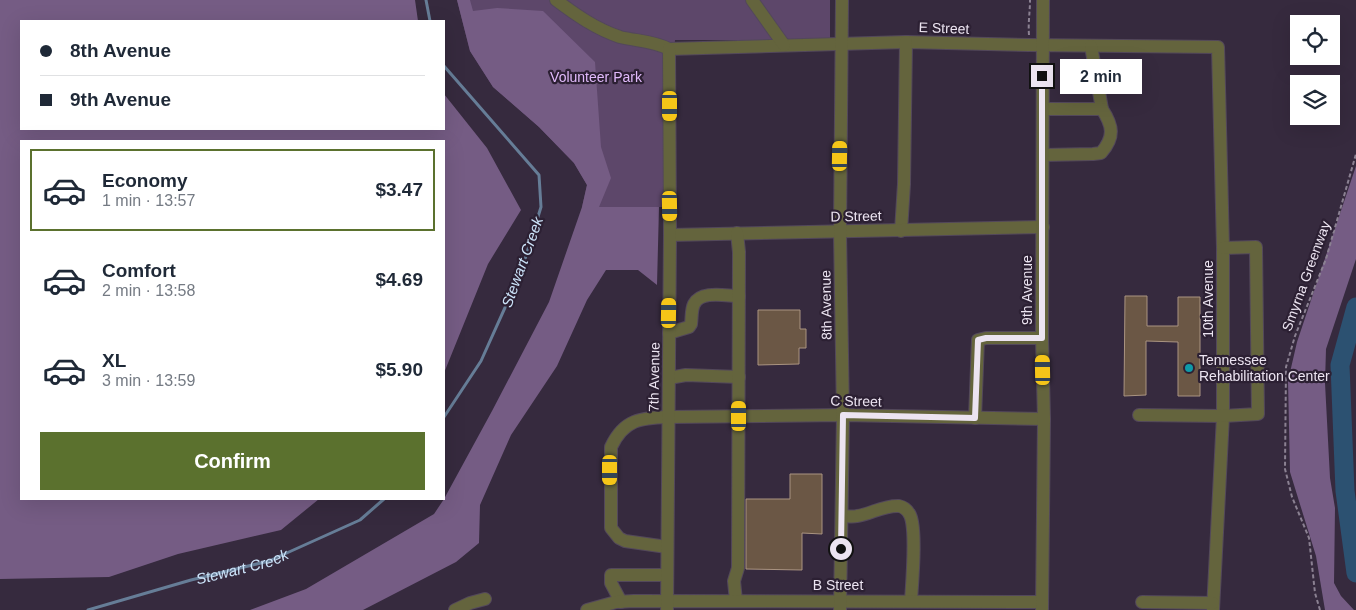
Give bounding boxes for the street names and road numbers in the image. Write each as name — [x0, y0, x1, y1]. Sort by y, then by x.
street label: E Street — [918, 19, 970, 37]
street label: D Street — [830, 208, 882, 224]
street label: Smyrna Greenway — [1279, 219, 1333, 333]
street label: 9th Avenue — [1019, 255, 1035, 325]
street label: 10th Avenue — [1200, 260, 1216, 338]
street label: 8th Avenue — [817, 270, 835, 340]
street label: 7th Avenue — [645, 342, 663, 412]
street label: C Street — [830, 393, 882, 409]
street label: B Street — [813, 577, 863, 593]

